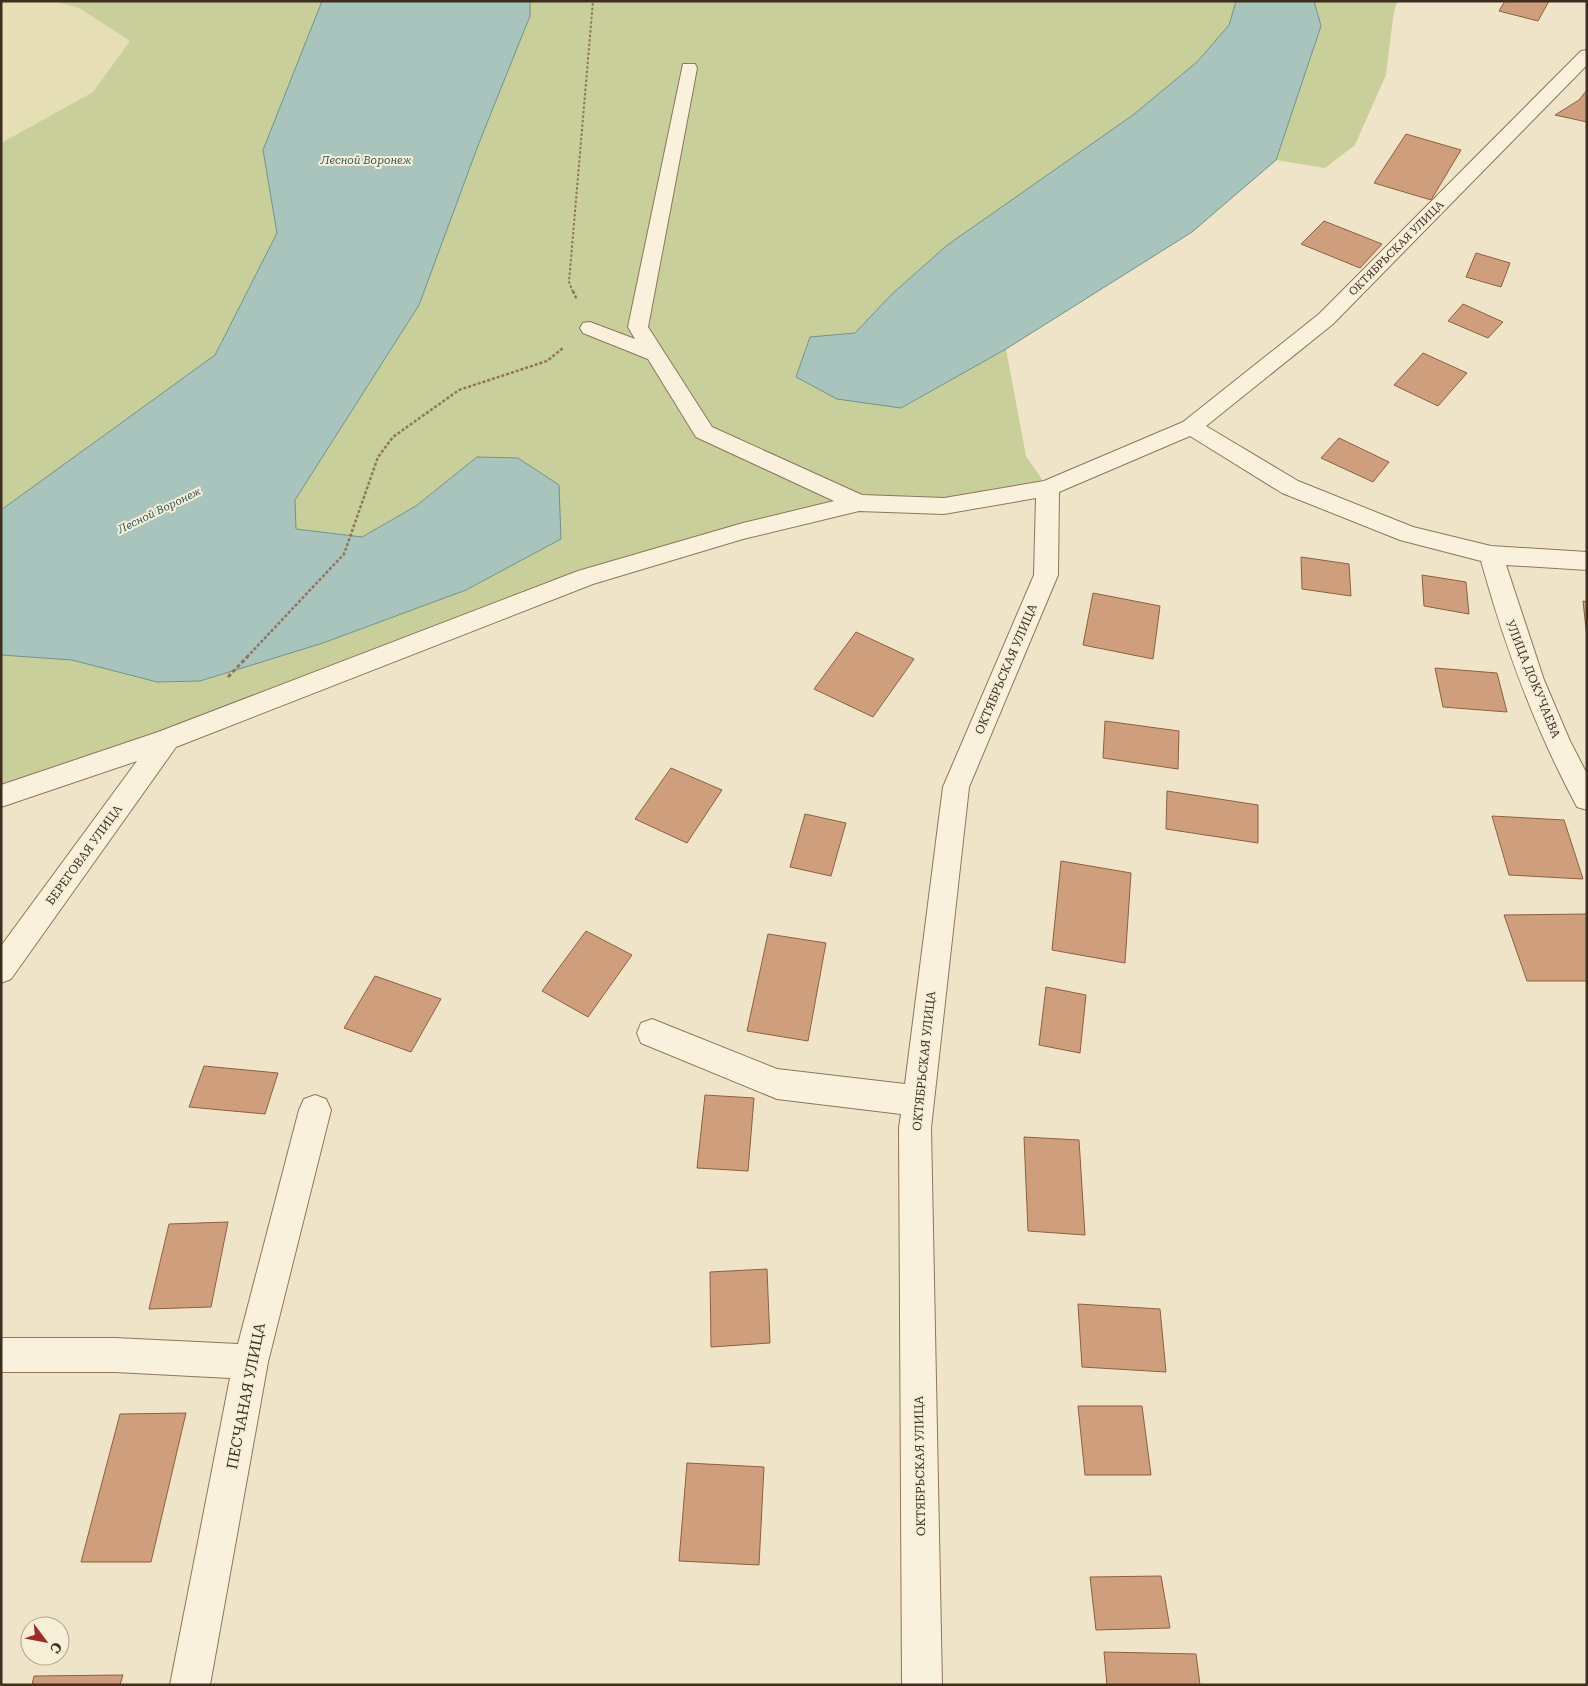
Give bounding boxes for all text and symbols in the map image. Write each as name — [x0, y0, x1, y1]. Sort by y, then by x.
water label: Лесной Воронеж — [320, 154, 411, 167]
street label: ОКТЯБРЬСКАЯ УЛИЦА — [1346, 198, 1447, 298]
water label: Лесной Воронеж — [115, 485, 203, 537]
street label: ОКТЯБРЬСКАЯ УЛИЦА — [972, 601, 1040, 736]
street label: УЛИЦА ДОКУЧАЕВА — [1503, 618, 1563, 741]
street label: БЕРЕГОВАЯ УЛИЦА — [43, 802, 125, 908]
street label: ОКТЯБРЬСКАЯ УЛИЦА — [910, 990, 938, 1132]
street label: ПЕСЧАНАЯ УЛИЦА — [223, 1321, 269, 1471]
street label: ОКТЯБРЬСКАЯ УЛИЦА — [912, 1395, 928, 1536]
north arrow — [20, 1616, 70, 1666]
text: С — [47, 1639, 65, 1656]

